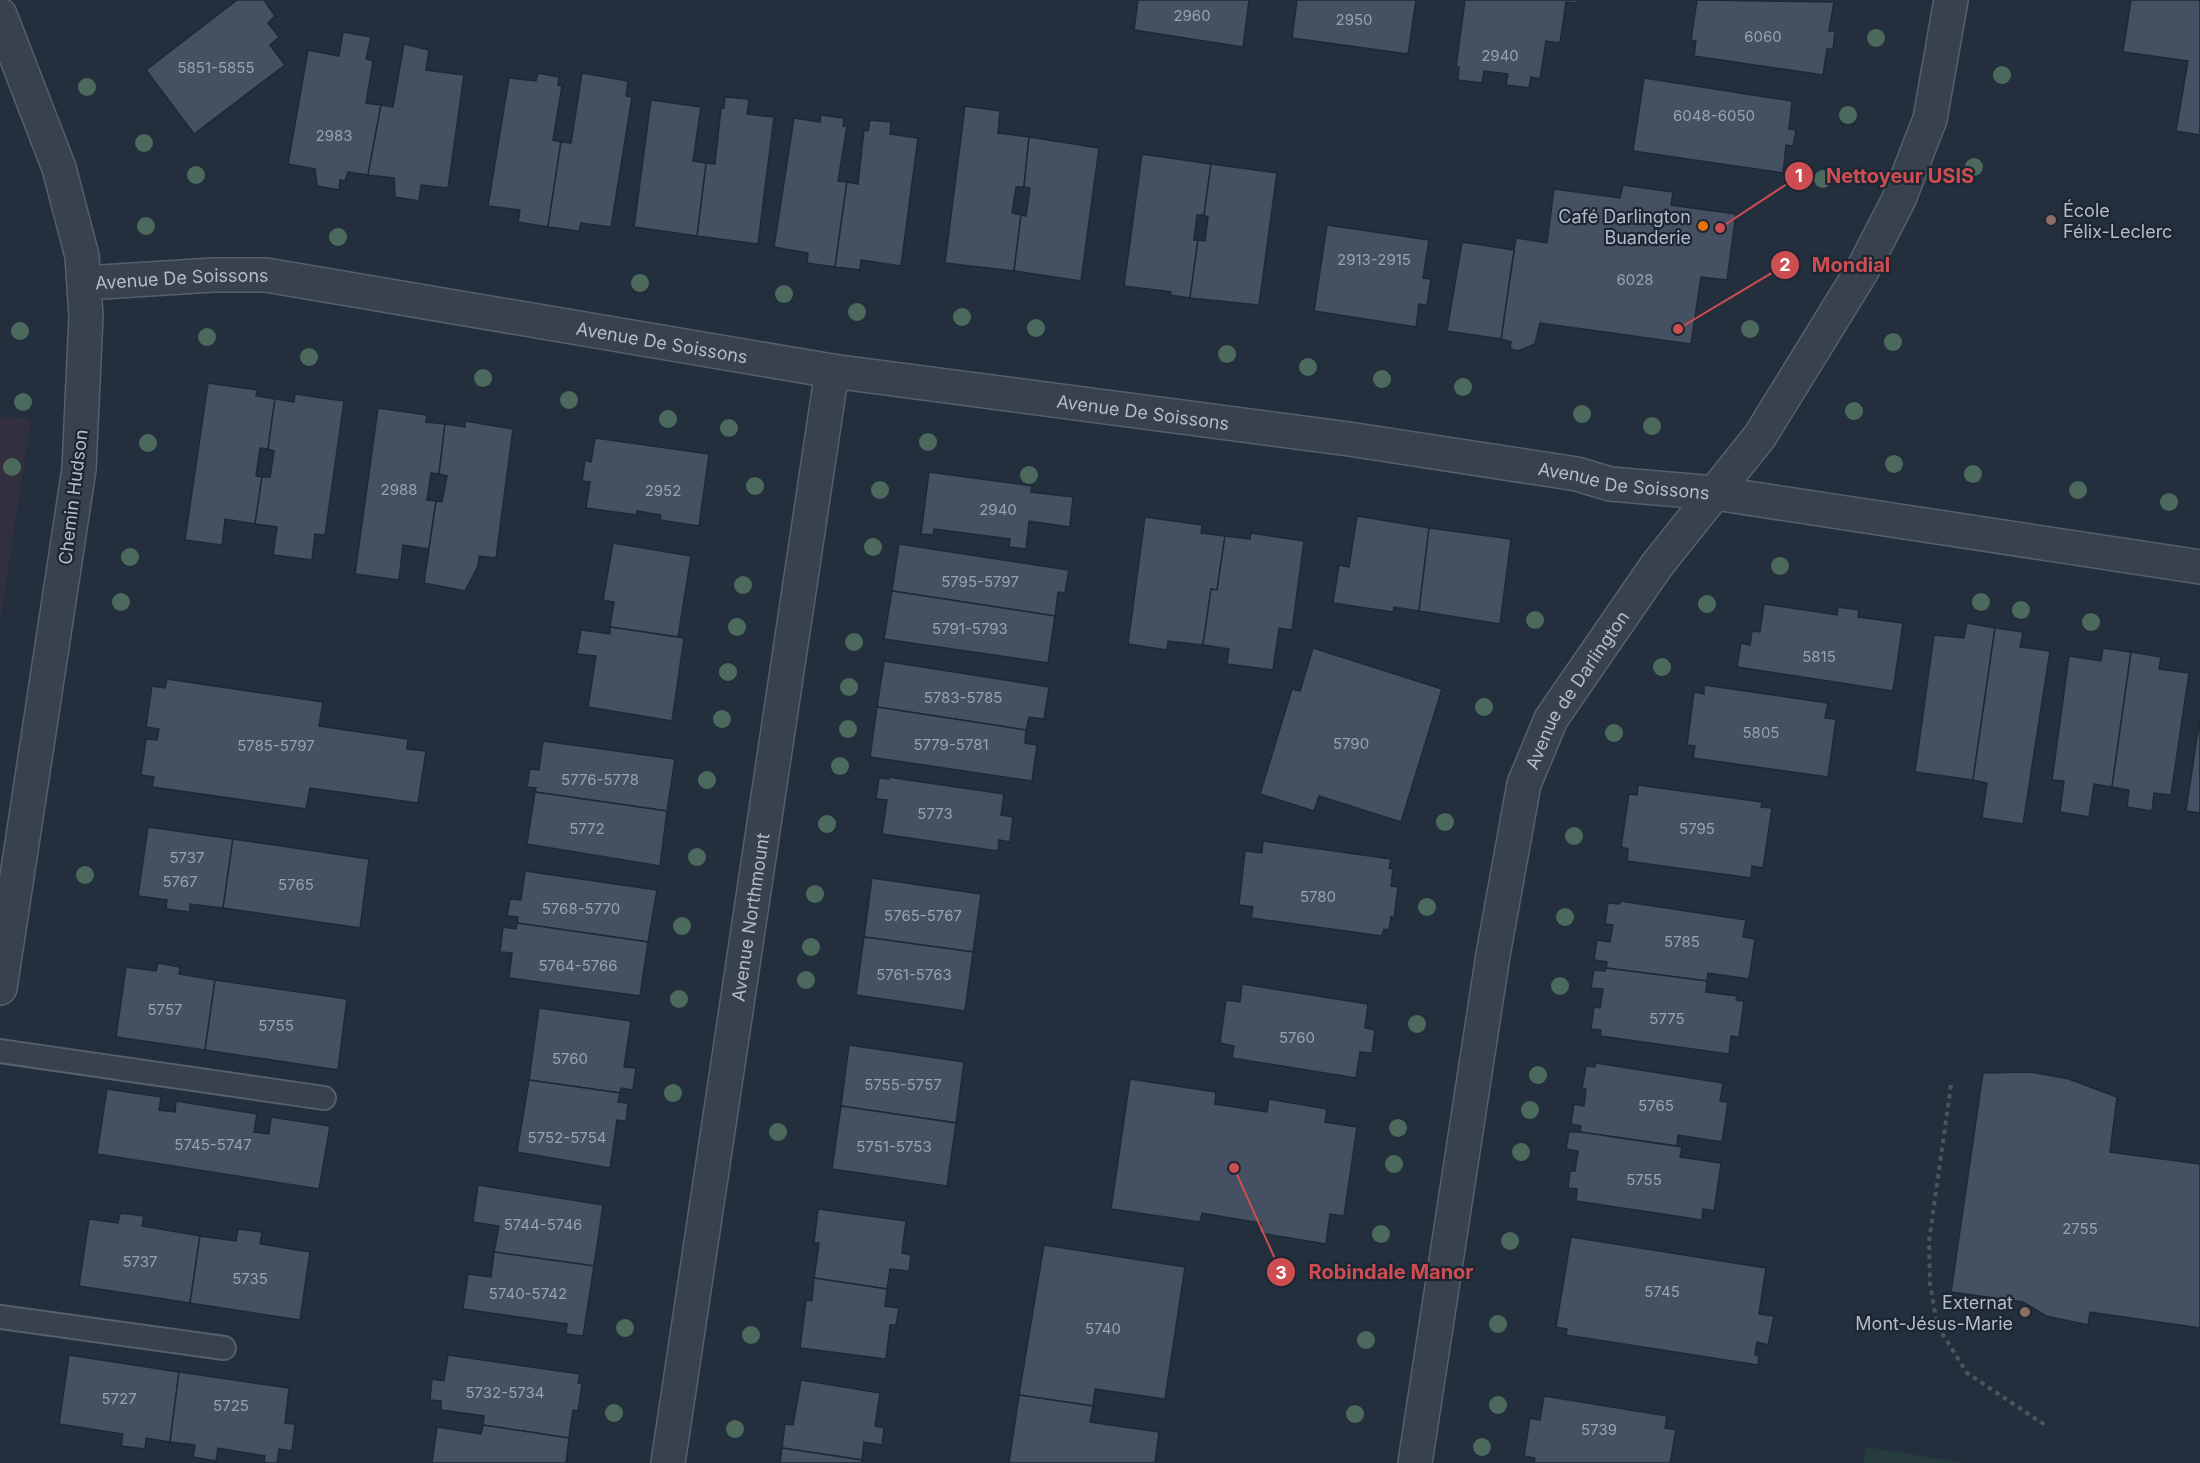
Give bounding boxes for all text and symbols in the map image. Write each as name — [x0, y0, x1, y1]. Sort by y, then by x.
house number: 2960 — [1173, 6, 1211, 25]
house number: 2950 — [1335, 10, 1373, 29]
house number: 6060 — [1744, 27, 1782, 46]
house number: 2940 — [1481, 46, 1519, 65]
house number: 5851-5855 — [177, 58, 255, 77]
house number: 6048-6050 — [1673, 106, 1755, 125]
house number: 2983 — [316, 126, 353, 145]
callout: Nettoyeur USIS — [1784, 157, 1986, 195]
text: Nettoyeur USIS — [1826, 164, 1974, 188]
text: 1 — [1795, 165, 1803, 186]
place label: École Félix-Leclerc — [2063, 199, 2172, 242]
place label: Café Darlington Buanderie — [1558, 206, 1691, 248]
marker: École Félix-Leclerc — [2044, 213, 2058, 227]
marker: Café Darlington Buanderie — [1696, 219, 1710, 233]
callout: Mondial — [1770, 246, 1902, 284]
house number: 2913-2915 — [1337, 250, 1411, 269]
text: Mondial — [1812, 253, 1890, 277]
text: 2 — [1779, 254, 1791, 275]
street label: Avenue De Soissons — [95, 264, 269, 293]
house number: 6028 — [1616, 270, 1654, 289]
street label: Avenue De Soissons — [575, 317, 749, 367]
street label: Avenue De Soissons — [1056, 390, 1230, 434]
street label: Chemin Hudson — [54, 428, 92, 566]
street label: Avenue De Soissons — [1537, 458, 1710, 503]
house number: 2988 — [380, 480, 418, 499]
house number: 2952 — [645, 481, 681, 500]
house number: 2940 — [979, 500, 1017, 519]
house number: 5795-5797 — [941, 572, 1019, 591]
street label: Avenue de Darlington — [1521, 607, 1633, 772]
house number: 5791-5793 — [932, 619, 1008, 638]
house number: 5815 — [1802, 647, 1836, 666]
house number: 5783-5785 — [924, 688, 1002, 707]
house number: 5805 — [1743, 723, 1779, 742]
house number: 5790 — [1333, 734, 1369, 753]
house number: 5779-5781 — [913, 735, 989, 754]
house number: 5785-5797 — [237, 736, 315, 755]
house number: 5776-5778 — [561, 770, 639, 789]
house number: 5773 — [917, 804, 953, 823]
house number: 5772 — [569, 819, 605, 838]
house number: 5795 — [1679, 819, 1715, 838]
street label: Avenue Northmount — [727, 831, 773, 1003]
house number: 5737 — [169, 848, 205, 867]
house number: 5767 — [162, 872, 198, 891]
house number: 5765 — [278, 875, 314, 894]
house number: 5780 — [1300, 887, 1336, 906]
house number: 5768-5770 — [542, 899, 620, 918]
house number: 5765-5767 — [884, 906, 962, 925]
house number: 5785 — [1664, 932, 1700, 951]
house number: 5764-5766 — [538, 956, 618, 975]
house number: 5761-5763 — [876, 965, 952, 984]
house number: 5757 — [147, 1000, 183, 1019]
house number: 5775 — [1649, 1009, 1685, 1028]
house number: 5755 — [258, 1016, 294, 1035]
house number: 5760 — [1279, 1028, 1315, 1047]
house number: 5760 — [552, 1049, 588, 1068]
house number: 5755-5757 — [864, 1075, 942, 1094]
house number: 5765 — [1638, 1096, 1674, 1115]
house number: 5752-5754 — [528, 1128, 606, 1147]
house number: 5745-5747 — [174, 1135, 252, 1154]
house number: 5751-5753 — [856, 1137, 932, 1156]
house number: 5755 — [1626, 1170, 1662, 1189]
house number: 5744-5746 — [504, 1215, 582, 1234]
house number: 2755 — [2062, 1219, 2098, 1238]
house number: 5737 — [122, 1252, 158, 1271]
callout: Robindale Manor — [1266, 1253, 1485, 1291]
text: Robindale Manor — [1308, 1260, 1474, 1284]
text: 3 — [1275, 1262, 1287, 1283]
house number: 5735 — [232, 1269, 268, 1288]
house number: 5745 — [1644, 1282, 1680, 1301]
house number: 5740-5742 — [489, 1284, 567, 1303]
place label: Externat Mont-Jésus-Marie — [1855, 1292, 2013, 1334]
marker: Externat Mont-Jésus-Marie — [2018, 1305, 2032, 1319]
house number: 5740 — [1085, 1319, 1121, 1338]
house number: 5732-5734 — [466, 1383, 544, 1402]
house number: 5727 — [101, 1389, 137, 1408]
house number: 5725 — [213, 1396, 249, 1415]
house number: 5739 — [1581, 1420, 1617, 1439]

